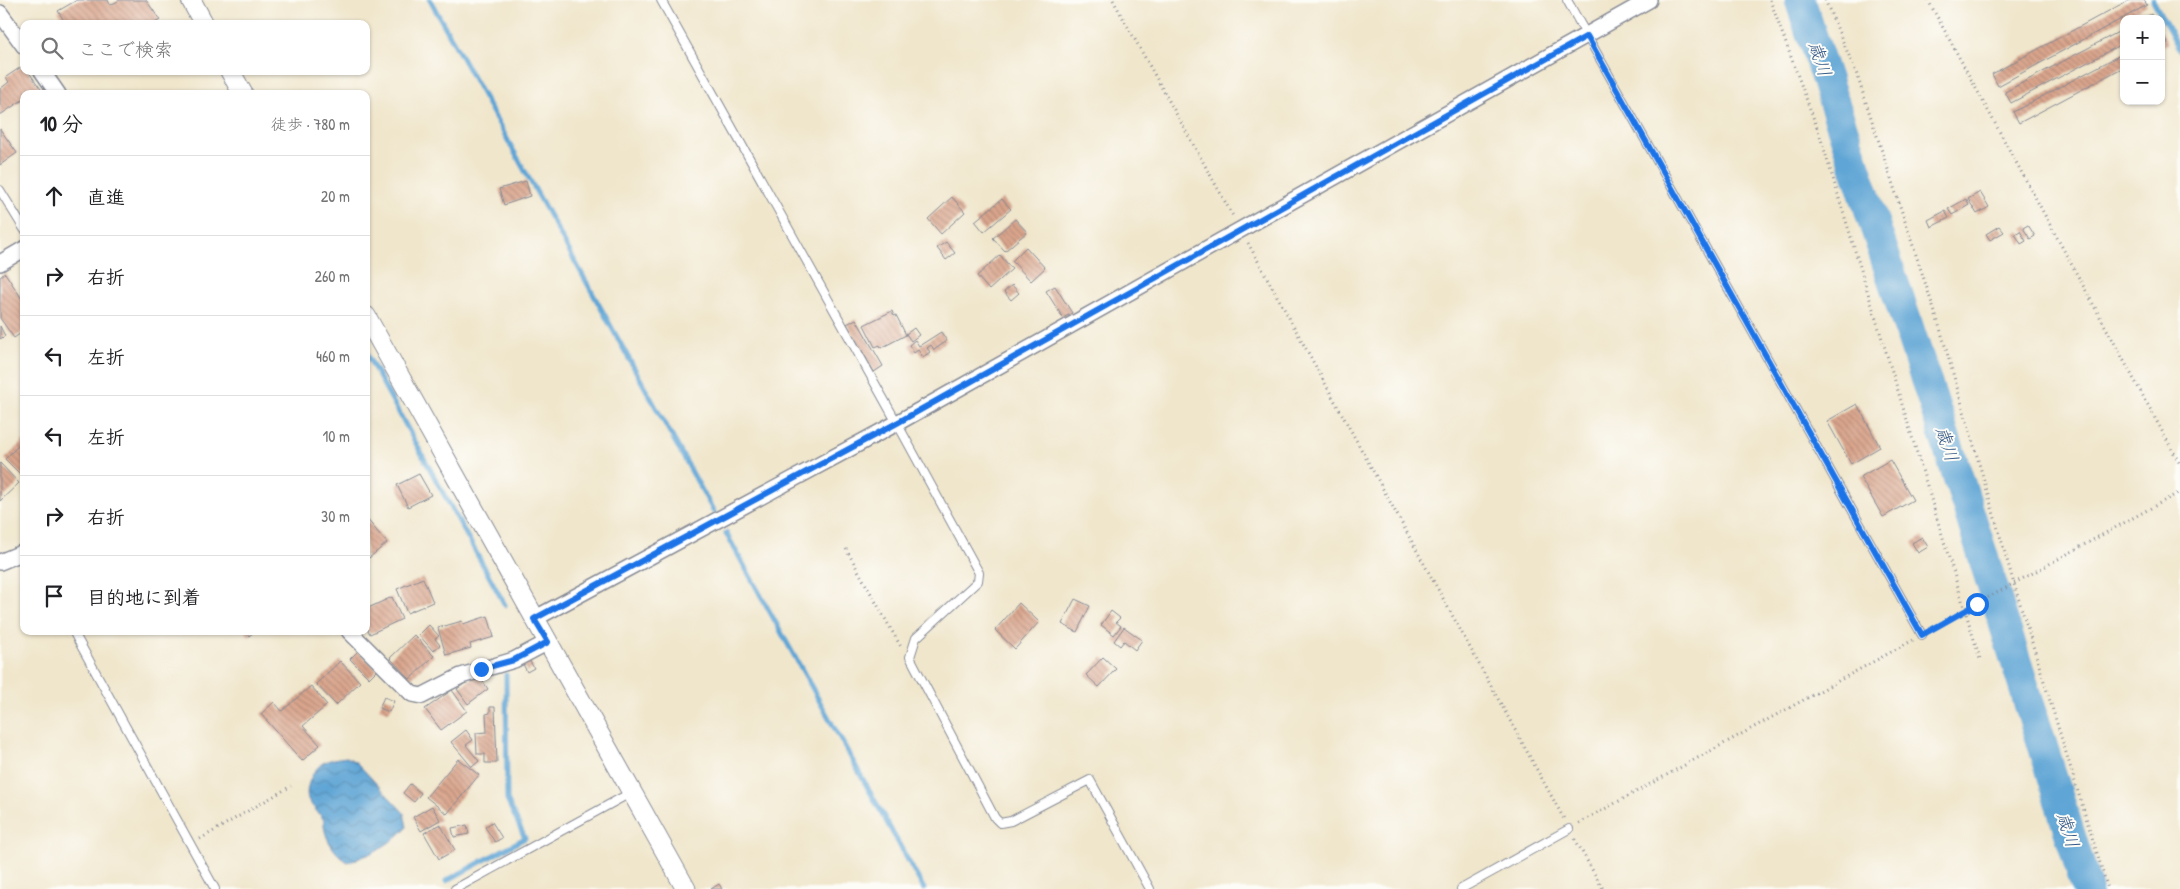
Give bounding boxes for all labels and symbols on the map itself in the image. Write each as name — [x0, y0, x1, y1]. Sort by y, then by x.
water label: 歳川 — [1803, 38, 1838, 80]
water label: 歳川 — [1930, 423, 1965, 465]
route start — [1966, 593, 1989, 616]
route end — [470, 658, 493, 681]
water label: 歳川 — [2051, 809, 2086, 851]

